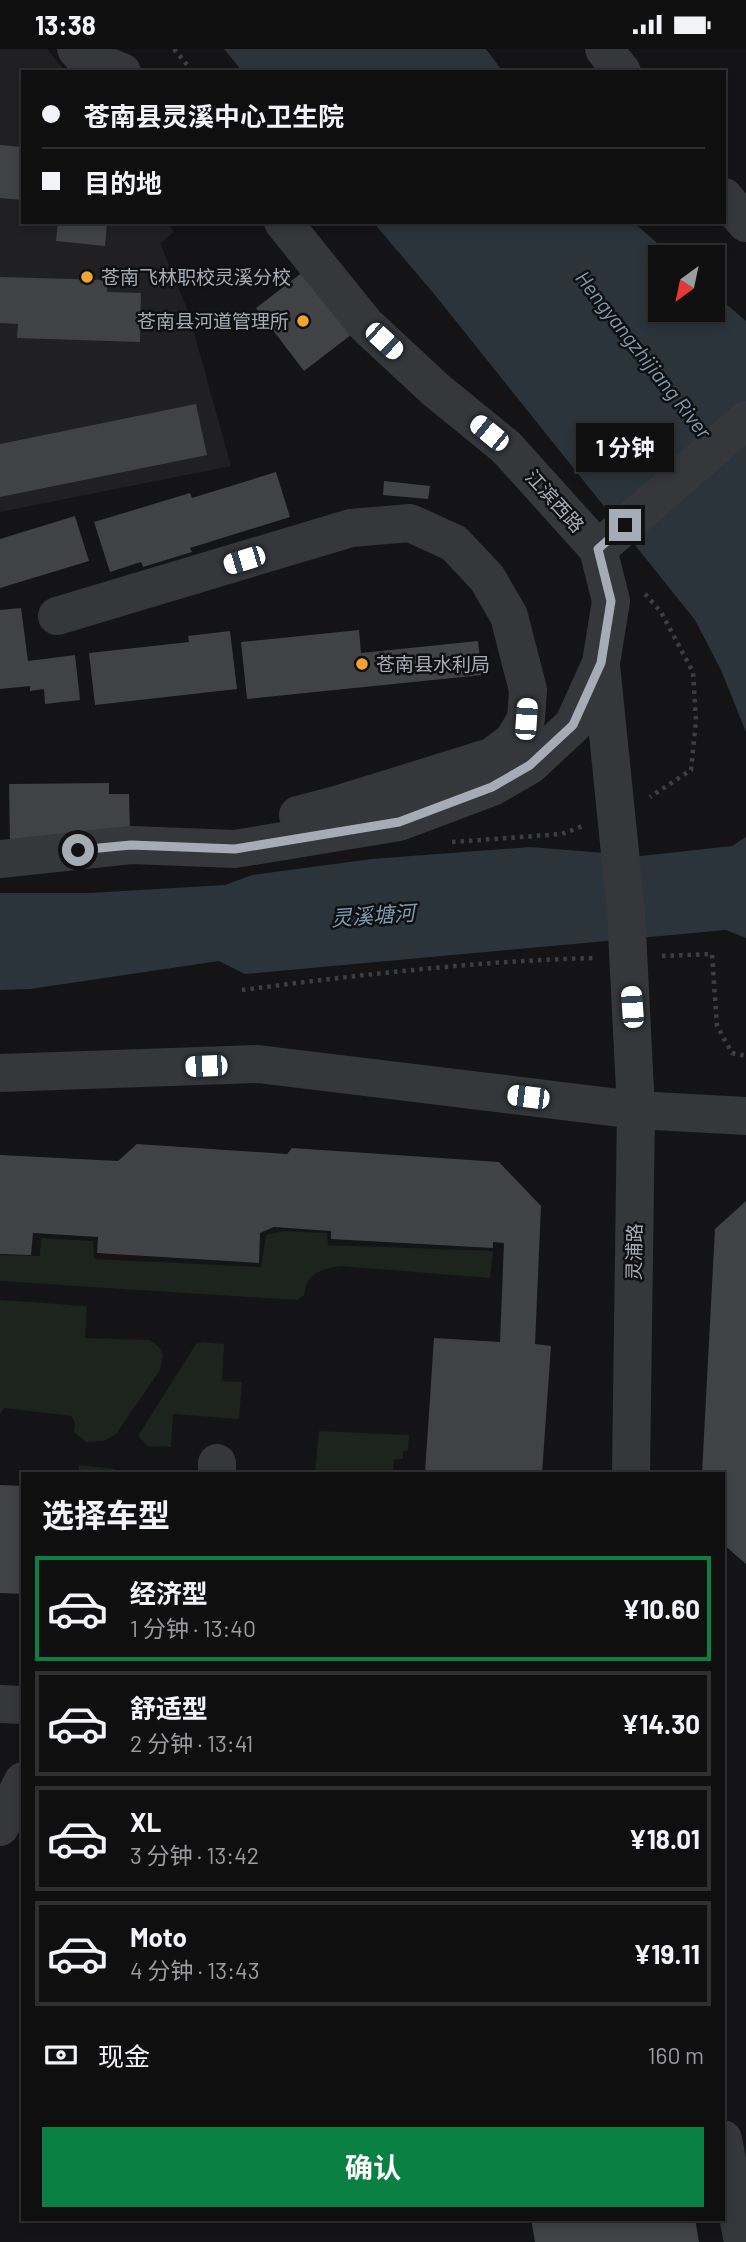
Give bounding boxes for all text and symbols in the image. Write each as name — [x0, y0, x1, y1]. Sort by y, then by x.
text: 13:38 — [35, 9, 96, 40]
text: 苍南县灵溪中心卫生院 — [84, 100, 344, 131]
text: 目的地 — [84, 167, 162, 198]
north arrow — [648, 245, 724, 322]
map controls — [648, 245, 725, 322]
place label: 苍南飞林职校灵溪分校 — [101, 265, 291, 288]
water label: Hengyangzhijiang River — [571, 265, 718, 443]
marker: 苍南飞林职校灵溪分校 — [79, 269, 95, 285]
place label: 苍南县河道管理所 — [137, 309, 289, 332]
marker: 苍南县河道管理所 — [295, 313, 311, 329]
car — [362, 319, 407, 363]
car — [467, 412, 512, 454]
callout: 1 分钟 — [576, 423, 674, 473]
text: 1 分钟 — [596, 433, 654, 461]
street label: 江滨西路 — [521, 465, 589, 537]
route end — [609, 509, 641, 541]
car — [221, 544, 268, 576]
place label: 苍南县水利局 — [376, 652, 490, 675]
marker: 苍南县水利局 — [354, 656, 370, 672]
car — [515, 697, 538, 741]
route start — [62, 834, 94, 866]
water label: 灵溪塘河 — [330, 899, 420, 930]
car — [621, 985, 644, 1029]
car — [185, 1055, 228, 1077]
car — [506, 1084, 551, 1110]
street label: 灵浦路 — [622, 1223, 645, 1281]
text: 选择车型 — [42, 1495, 170, 1533]
icon: car — [46, 1577, 109, 1640]
text: 经济型 — [130, 1577, 208, 1608]
text: ¥10.60 — [622, 1593, 700, 1624]
text: 1 分钟 · 13:40 — [130, 1614, 256, 1642]
icon: car — [46, 1692, 109, 1755]
text: 舒适型 — [130, 1692, 208, 1723]
text: ¥14.30 — [621, 1708, 700, 1739]
text: 2 分钟 · 13:41 — [130, 1729, 253, 1757]
text: XL — [130, 1806, 161, 1837]
icon: car — [46, 1807, 109, 1870]
text: ¥18.01 — [629, 1823, 700, 1854]
text: 3 分钟 · 13:42 — [130, 1841, 259, 1869]
text: Moto — [130, 1921, 187, 1952]
icon: car — [46, 1922, 109, 1985]
text: ¥19.11 — [634, 1938, 700, 1969]
text: 4 分钟 · 13:43 — [130, 1956, 260, 1984]
icon: cash — [42, 2036, 80, 2074]
text: 现金 — [98, 2040, 150, 2071]
text: 160 m — [647, 2041, 704, 2069]
button: 确认 — [42, 2127, 704, 2207]

